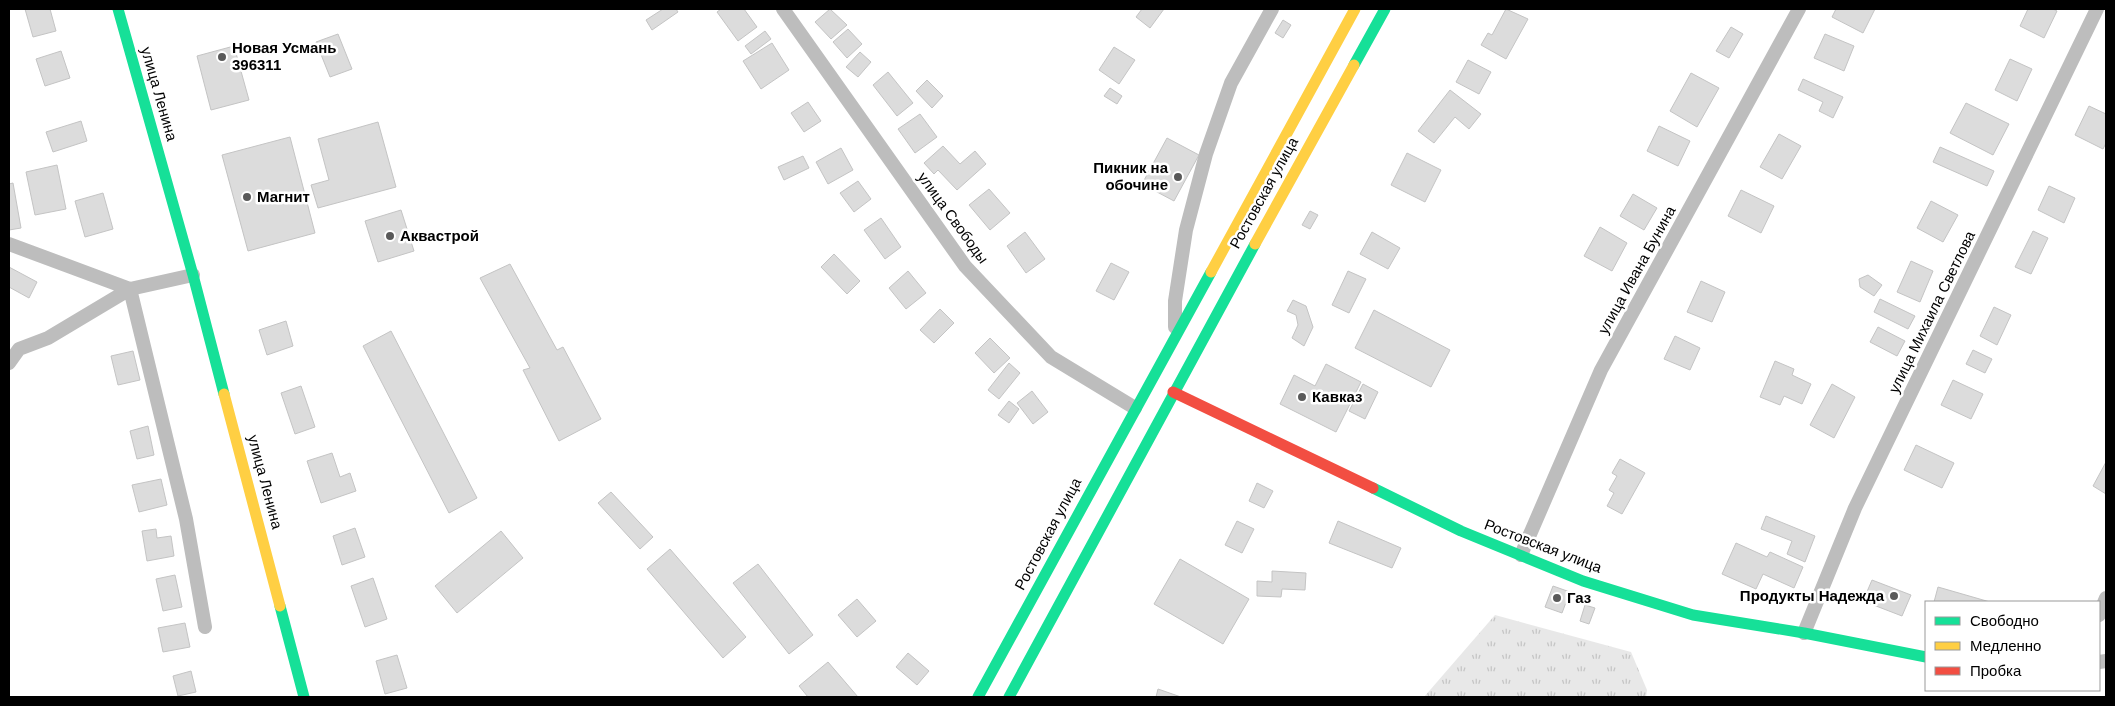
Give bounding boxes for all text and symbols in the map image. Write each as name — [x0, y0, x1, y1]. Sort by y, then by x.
place label: Новая Усмань 396311 — [232, 39, 337, 73]
street label: улица Ленина — [138, 45, 181, 143]
marker: Новая Усмань 396311 — [216, 51, 228, 63]
street label: Ростовская улица — [1226, 134, 1301, 251]
place label: Пикник на обочине — [1093, 159, 1169, 193]
street label: улица Свободы — [915, 169, 992, 267]
marker: Пикник на обочине — [1172, 171, 1184, 183]
place label: Магнит — [257, 188, 310, 205]
marker: Магнит — [241, 191, 253, 203]
street label: улица Ивана Бунина — [1594, 202, 1679, 337]
place label: Аквастрой — [400, 227, 479, 244]
street label: улица Михаила Светлова — [1885, 227, 1978, 396]
marker: Аквастрой — [384, 230, 396, 242]
place label: Кавказ — [1312, 388, 1362, 405]
marker: Кавказ — [1296, 391, 1308, 403]
street label: улица Ленина — [245, 433, 286, 531]
street label: Ростовская улица — [1011, 474, 1085, 593]
street label: Ростовская улица — [1482, 515, 1605, 576]
place label: Продукты Надежда — [1740, 587, 1885, 604]
place label: Газ — [1567, 589, 1591, 606]
marker: Продукты Надежда — [1888, 590, 1900, 602]
marker: Газ — [1551, 592, 1563, 604]
legend — [1925, 601, 2100, 691]
text: Свободно — [1970, 612, 2039, 629]
text: Медленно — [1970, 637, 2041, 654]
text: Пробка — [1970, 662, 2022, 679]

